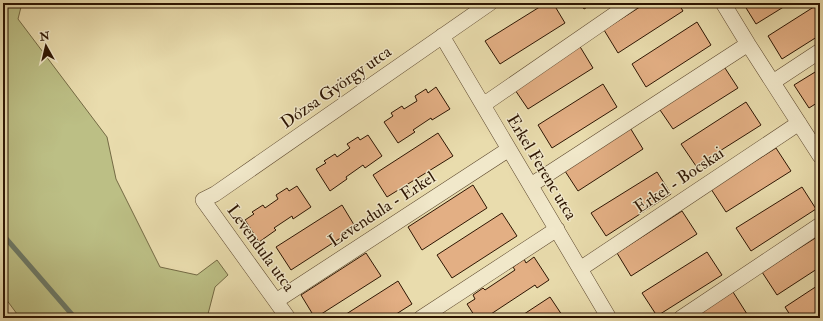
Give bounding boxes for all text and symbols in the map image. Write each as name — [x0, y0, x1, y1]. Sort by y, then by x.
north arrow — [26, 26, 66, 66]
text: N — [38, 29, 52, 44]
street label: Dózsa György utca — [277, 40, 397, 134]
street label: Erkel Ferenc utca — [502, 110, 582, 224]
street label: Erkel - Bocskai — [630, 142, 728, 218]
street label: Levendula - Erkel — [325, 166, 440, 251]
street label: Levendula utca — [222, 200, 300, 296]

